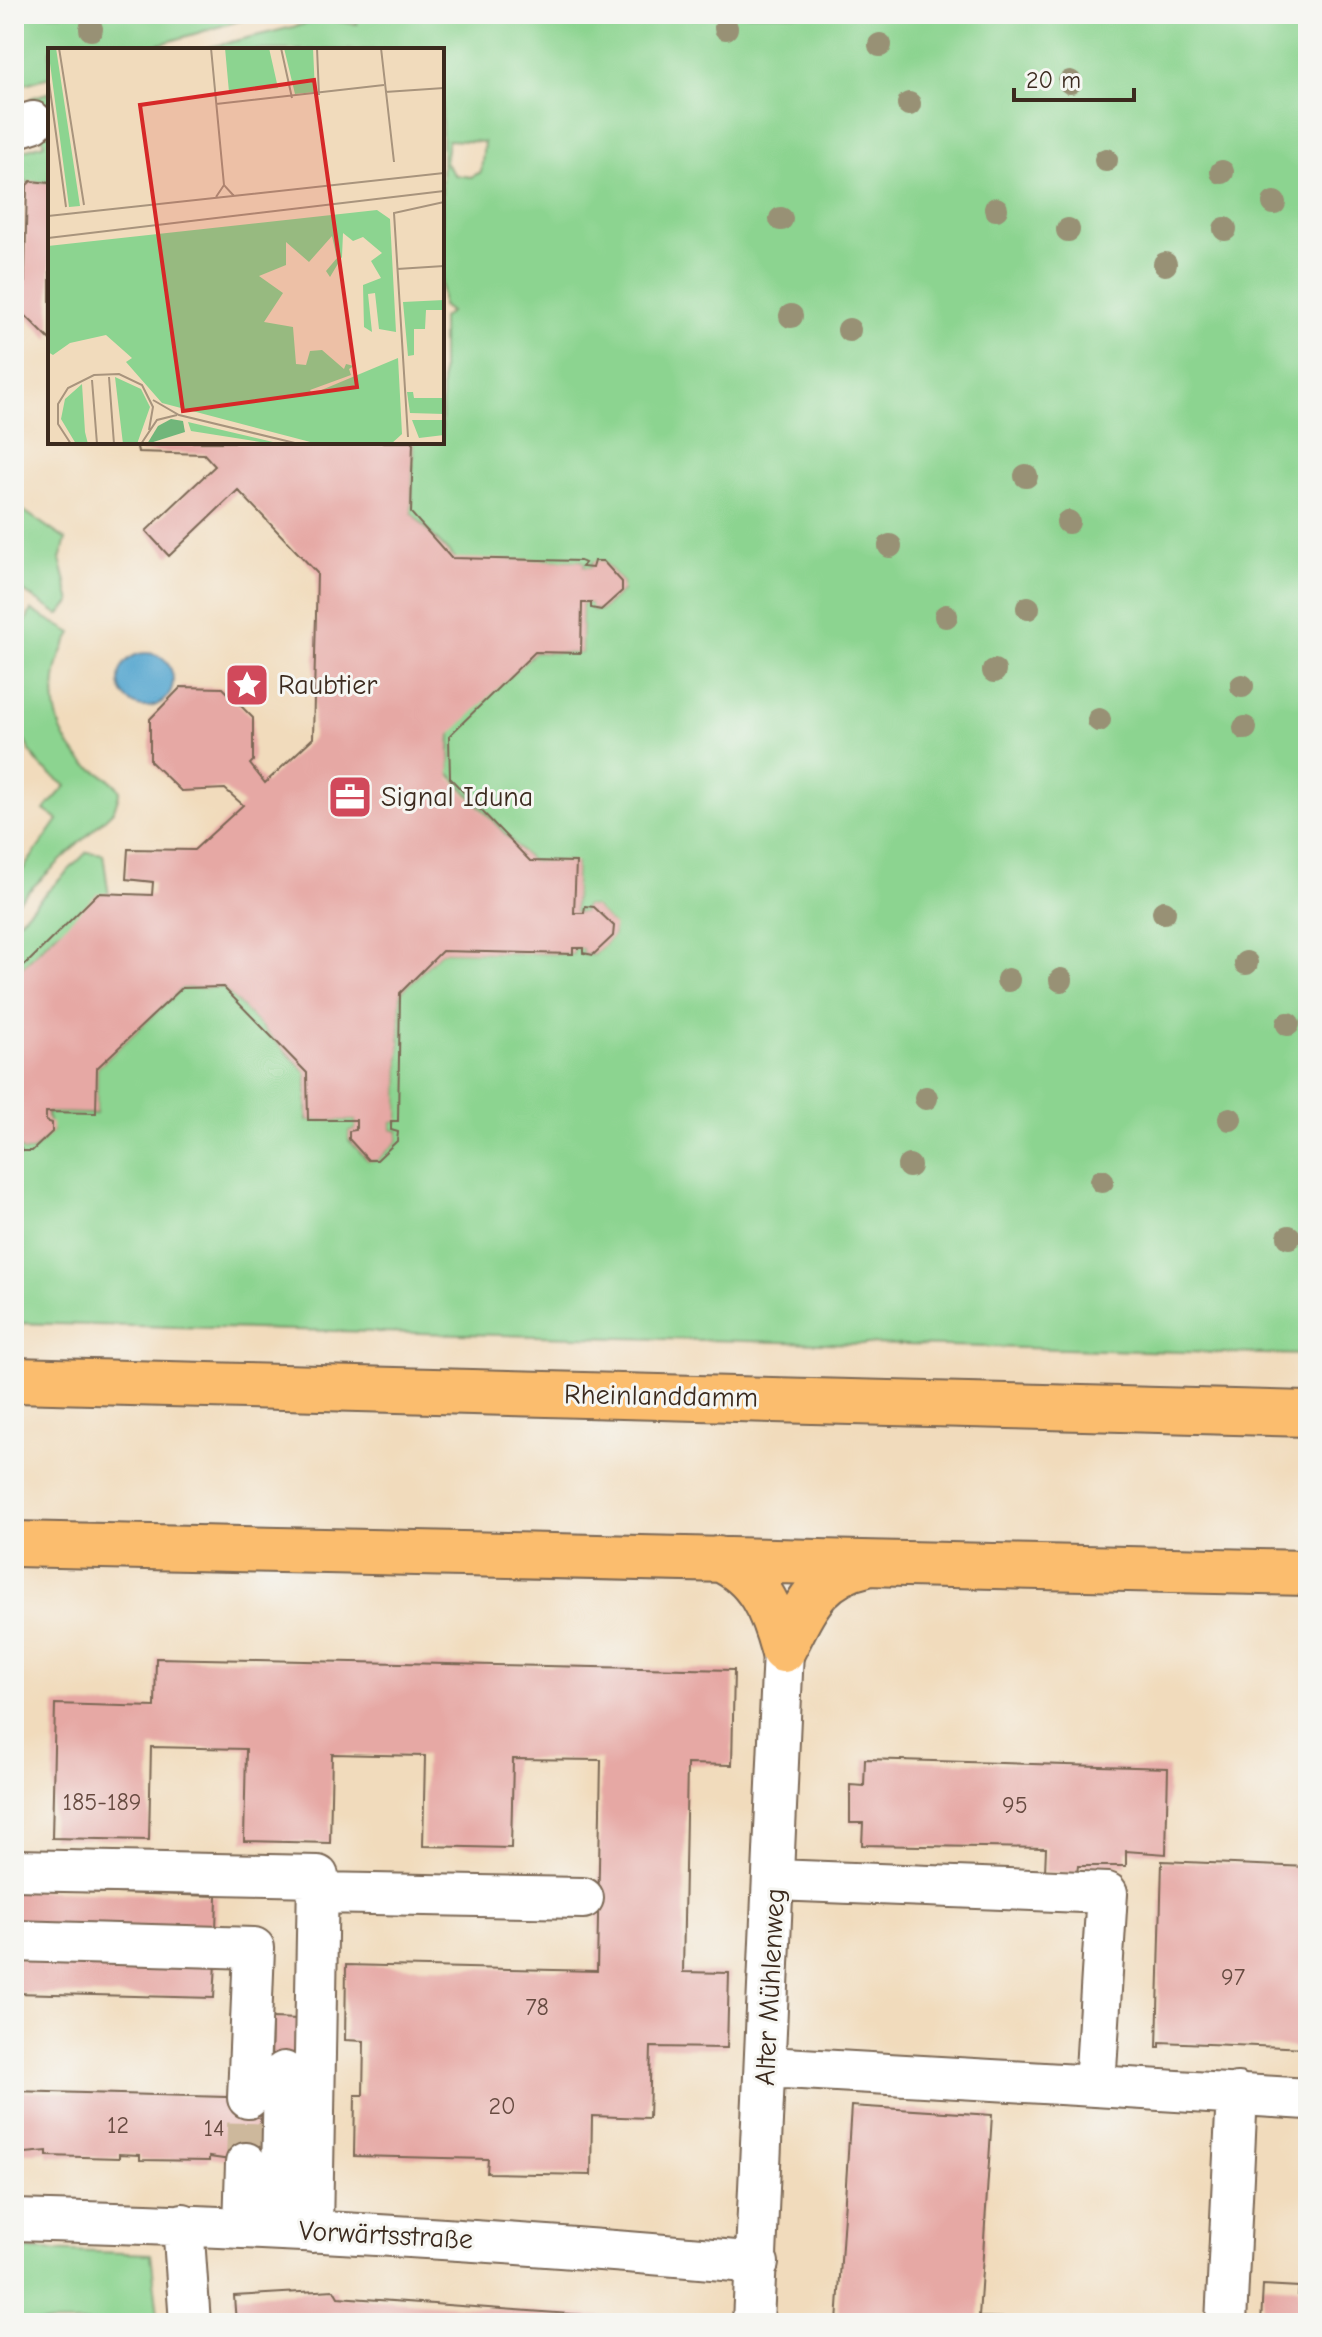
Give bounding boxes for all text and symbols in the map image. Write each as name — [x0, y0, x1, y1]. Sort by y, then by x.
inset map — [48, 48, 444, 444]
scale bar — [1014, 52, 1134, 102]
text: 20 m — [1026, 66, 1081, 94]
place icon: Raubtier — [223, 661, 271, 709]
place label: Raubtier — [278, 669, 377, 701]
office icon: Signal Iduna — [326, 773, 374, 821]
place label: Signal Iduna — [381, 781, 533, 813]
street label: Rheinlanddamm — [564, 1378, 758, 1414]
house number: 185-189 — [62, 1788, 142, 1816]
house number: 95 — [1002, 1791, 1028, 1819]
street label: Alter Mühlenweg — [749, 1887, 791, 2087]
house number: 97 — [1221, 1963, 1245, 1991]
house number: 78 — [525, 1993, 549, 2021]
house number: 20 — [488, 2092, 516, 2120]
house number: 12 — [107, 2111, 129, 2139]
house number: 14 — [203, 2114, 225, 2142]
street label: Vorwärtsstraße — [298, 2214, 474, 2256]

